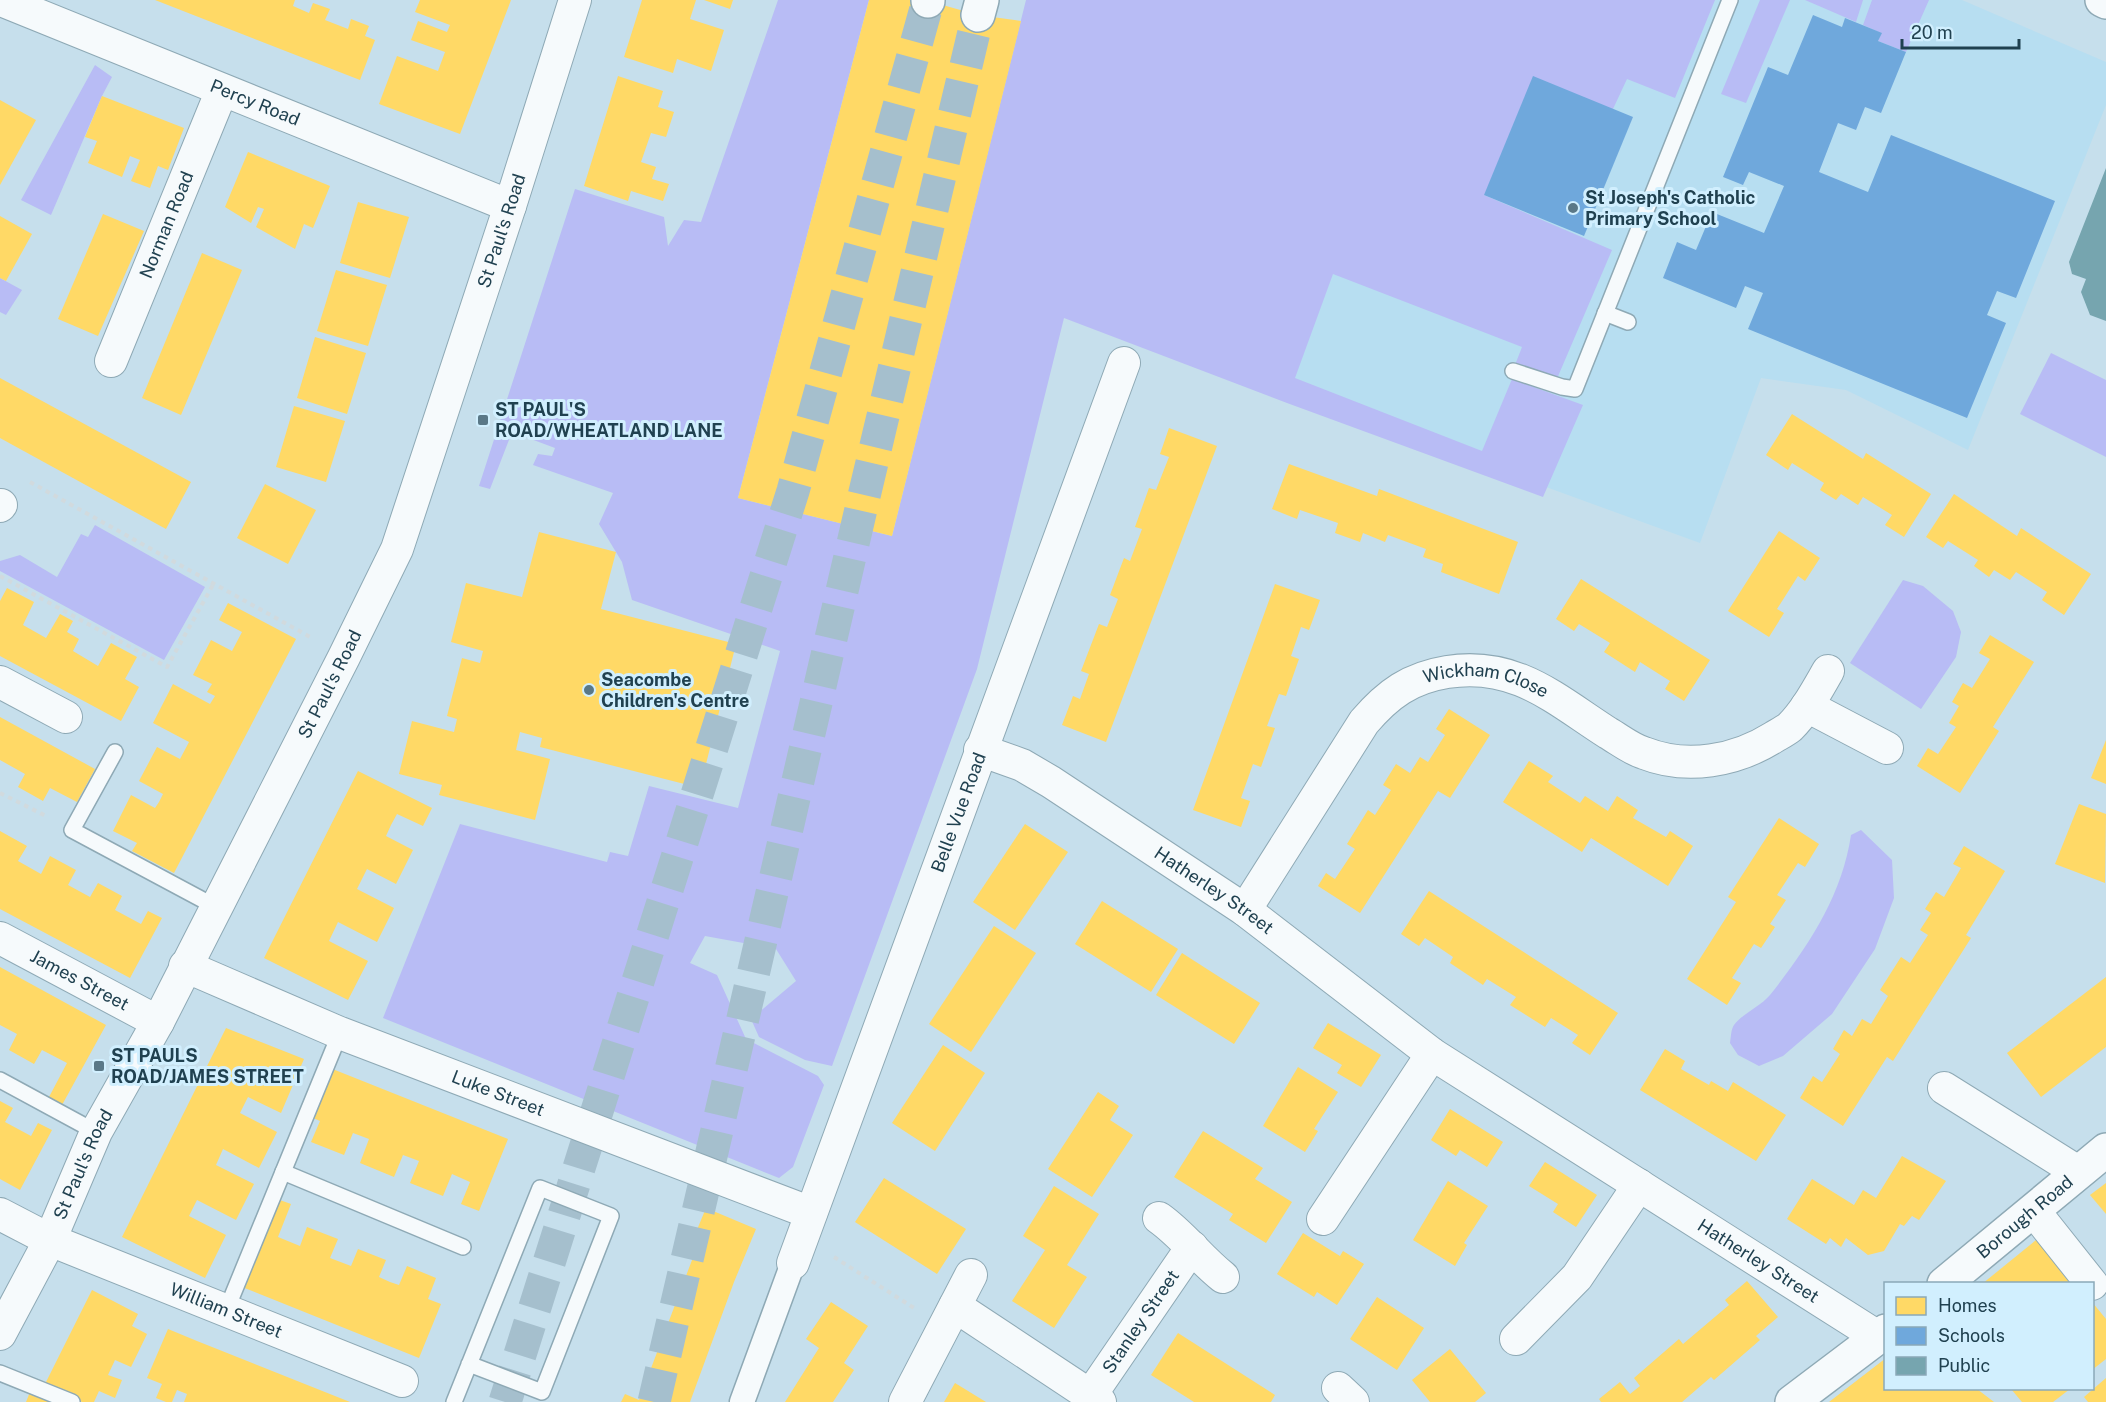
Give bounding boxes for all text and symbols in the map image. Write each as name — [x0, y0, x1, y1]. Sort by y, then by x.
scale bar — [1902, 12, 2019, 50]
text: 20 m — [1911, 22, 1953, 43]
street label: Percy Road — [207, 75, 303, 130]
street label: Norman Road — [135, 168, 198, 281]
street label: St Paul's Road — [473, 171, 530, 290]
place label: St Joseph's Catholic Primary School — [1585, 187, 1756, 229]
marker: St Joseph's Catholic Primary School — [1566, 201, 1580, 215]
place label: ST PAUL'S ROAD/WHEATLAND LANE — [495, 399, 723, 441]
marker: ST PAUL'S ROAD/WHEATLAND LANE — [476, 413, 490, 427]
street label: St Paul's Road — [293, 626, 366, 742]
street label: Wickham Close — [1421, 659, 1552, 702]
place label: Seacombe Children's Centre — [601, 669, 749, 711]
marker: Seacombe Children's Centre — [582, 683, 596, 697]
street label: Belle Vue Road — [927, 749, 990, 875]
street label: Hatherley Street — [1151, 842, 1278, 938]
street label: James Street — [27, 945, 133, 1015]
place label: ST PAULS ROAD/JAMES STREET — [111, 1045, 304, 1087]
marker: ST PAULS ROAD/JAMES STREET — [92, 1059, 106, 1073]
street label: Luke Street — [449, 1066, 548, 1120]
street label: St Paul's Road — [49, 1105, 117, 1223]
street label: Borough Road — [1972, 1171, 2077, 1263]
street label: Hatherley Street — [1694, 1214, 1823, 1307]
street label: Stanley Street — [1098, 1266, 1183, 1377]
street label: William Street — [167, 1278, 286, 1342]
legend — [1884, 1282, 2094, 1390]
text: Homes — [1938, 1295, 1997, 1316]
text: Schools — [1938, 1325, 2005, 1346]
text: Public — [1938, 1355, 1990, 1376]

